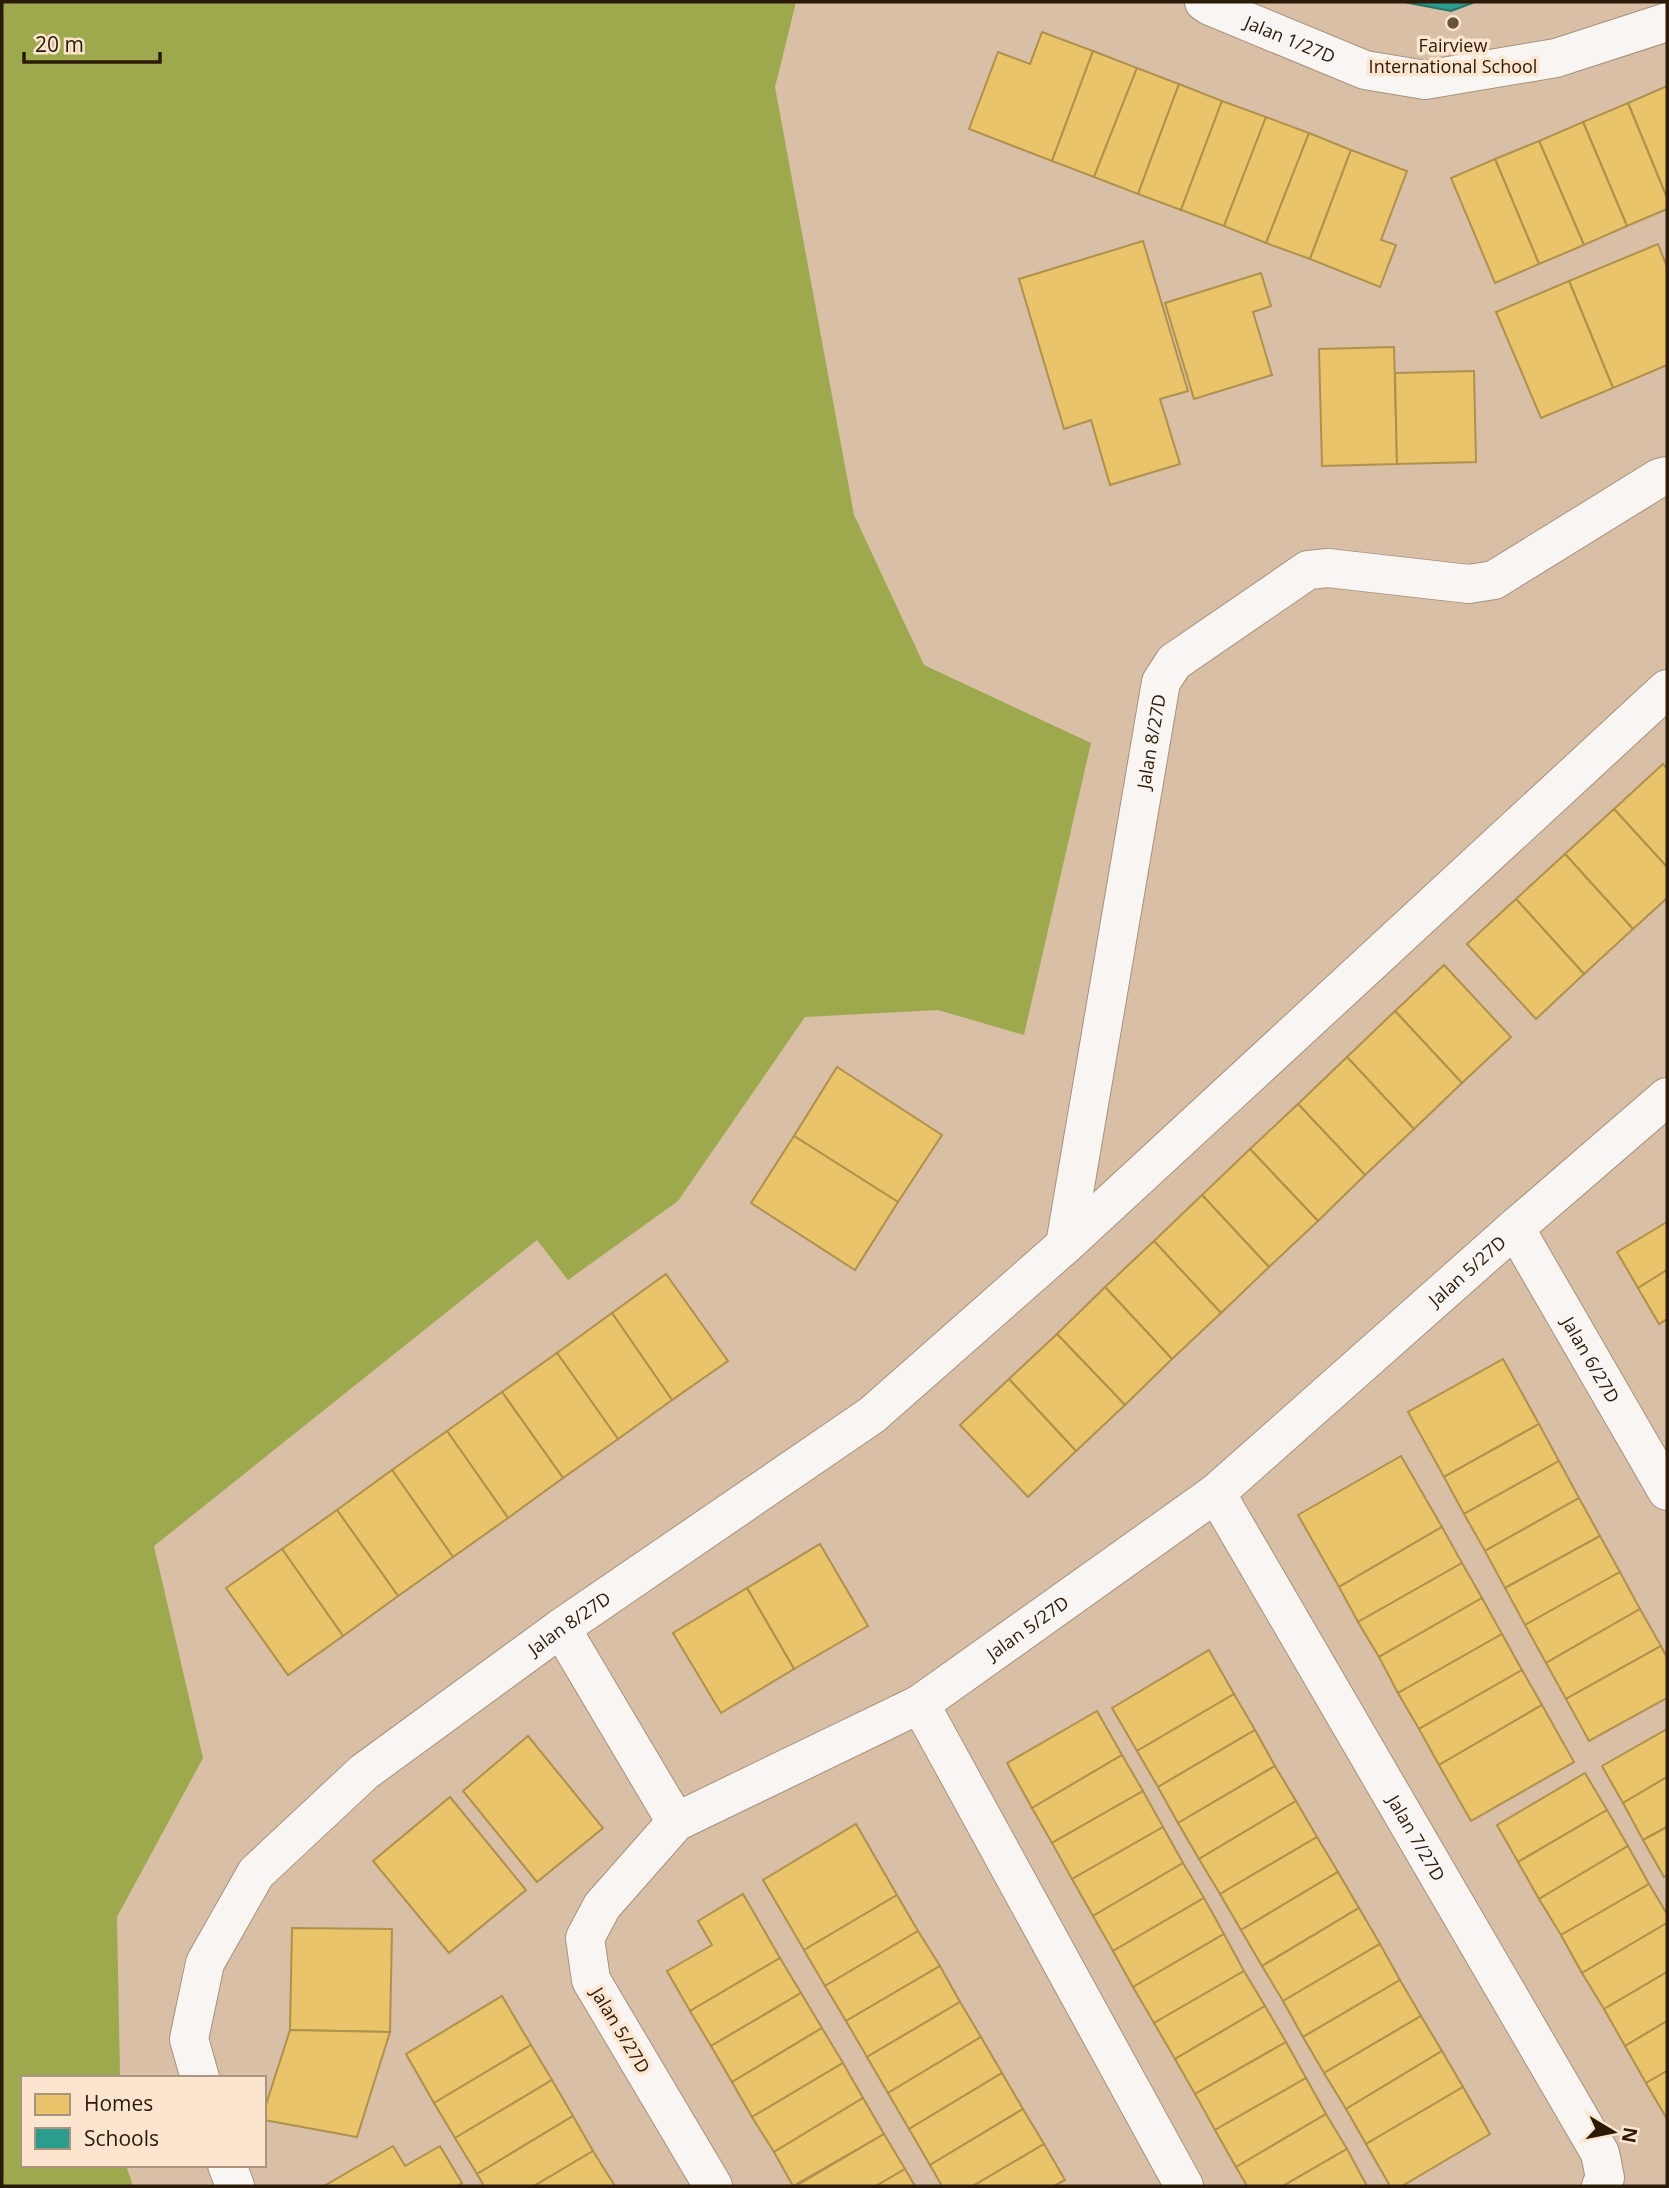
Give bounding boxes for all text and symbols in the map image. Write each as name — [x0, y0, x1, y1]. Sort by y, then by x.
street label: Jalan 1/27D — [1240, 9, 1339, 68]
marker: Fairview International School — [1445, 15, 1461, 31]
scale bar — [24, 21, 161, 65]
text: 20 m — [35, 30, 84, 58]
place label: Fairview International School — [1369, 33, 1537, 78]
street label: Jalan 8/27D — [1131, 692, 1171, 792]
street label: Jalan 5/27D — [1422, 1230, 1511, 1313]
street label: Jalan 6/27D — [1556, 1310, 1625, 1407]
street label: Jalan 8/27D — [521, 1586, 615, 1662]
street label: Jalan 5/27D — [980, 1590, 1073, 1666]
street label: Jalan 7/27D — [1381, 1789, 1451, 1885]
street label: Jalan 5/27D — [585, 1981, 656, 2077]
legend — [21, 2076, 266, 2167]
text: Homes — [84, 2089, 153, 2117]
north arrow — [1578, 2097, 1648, 2167]
text: Schools — [84, 2124, 159, 2152]
text: N — [1616, 2125, 1644, 2145]

